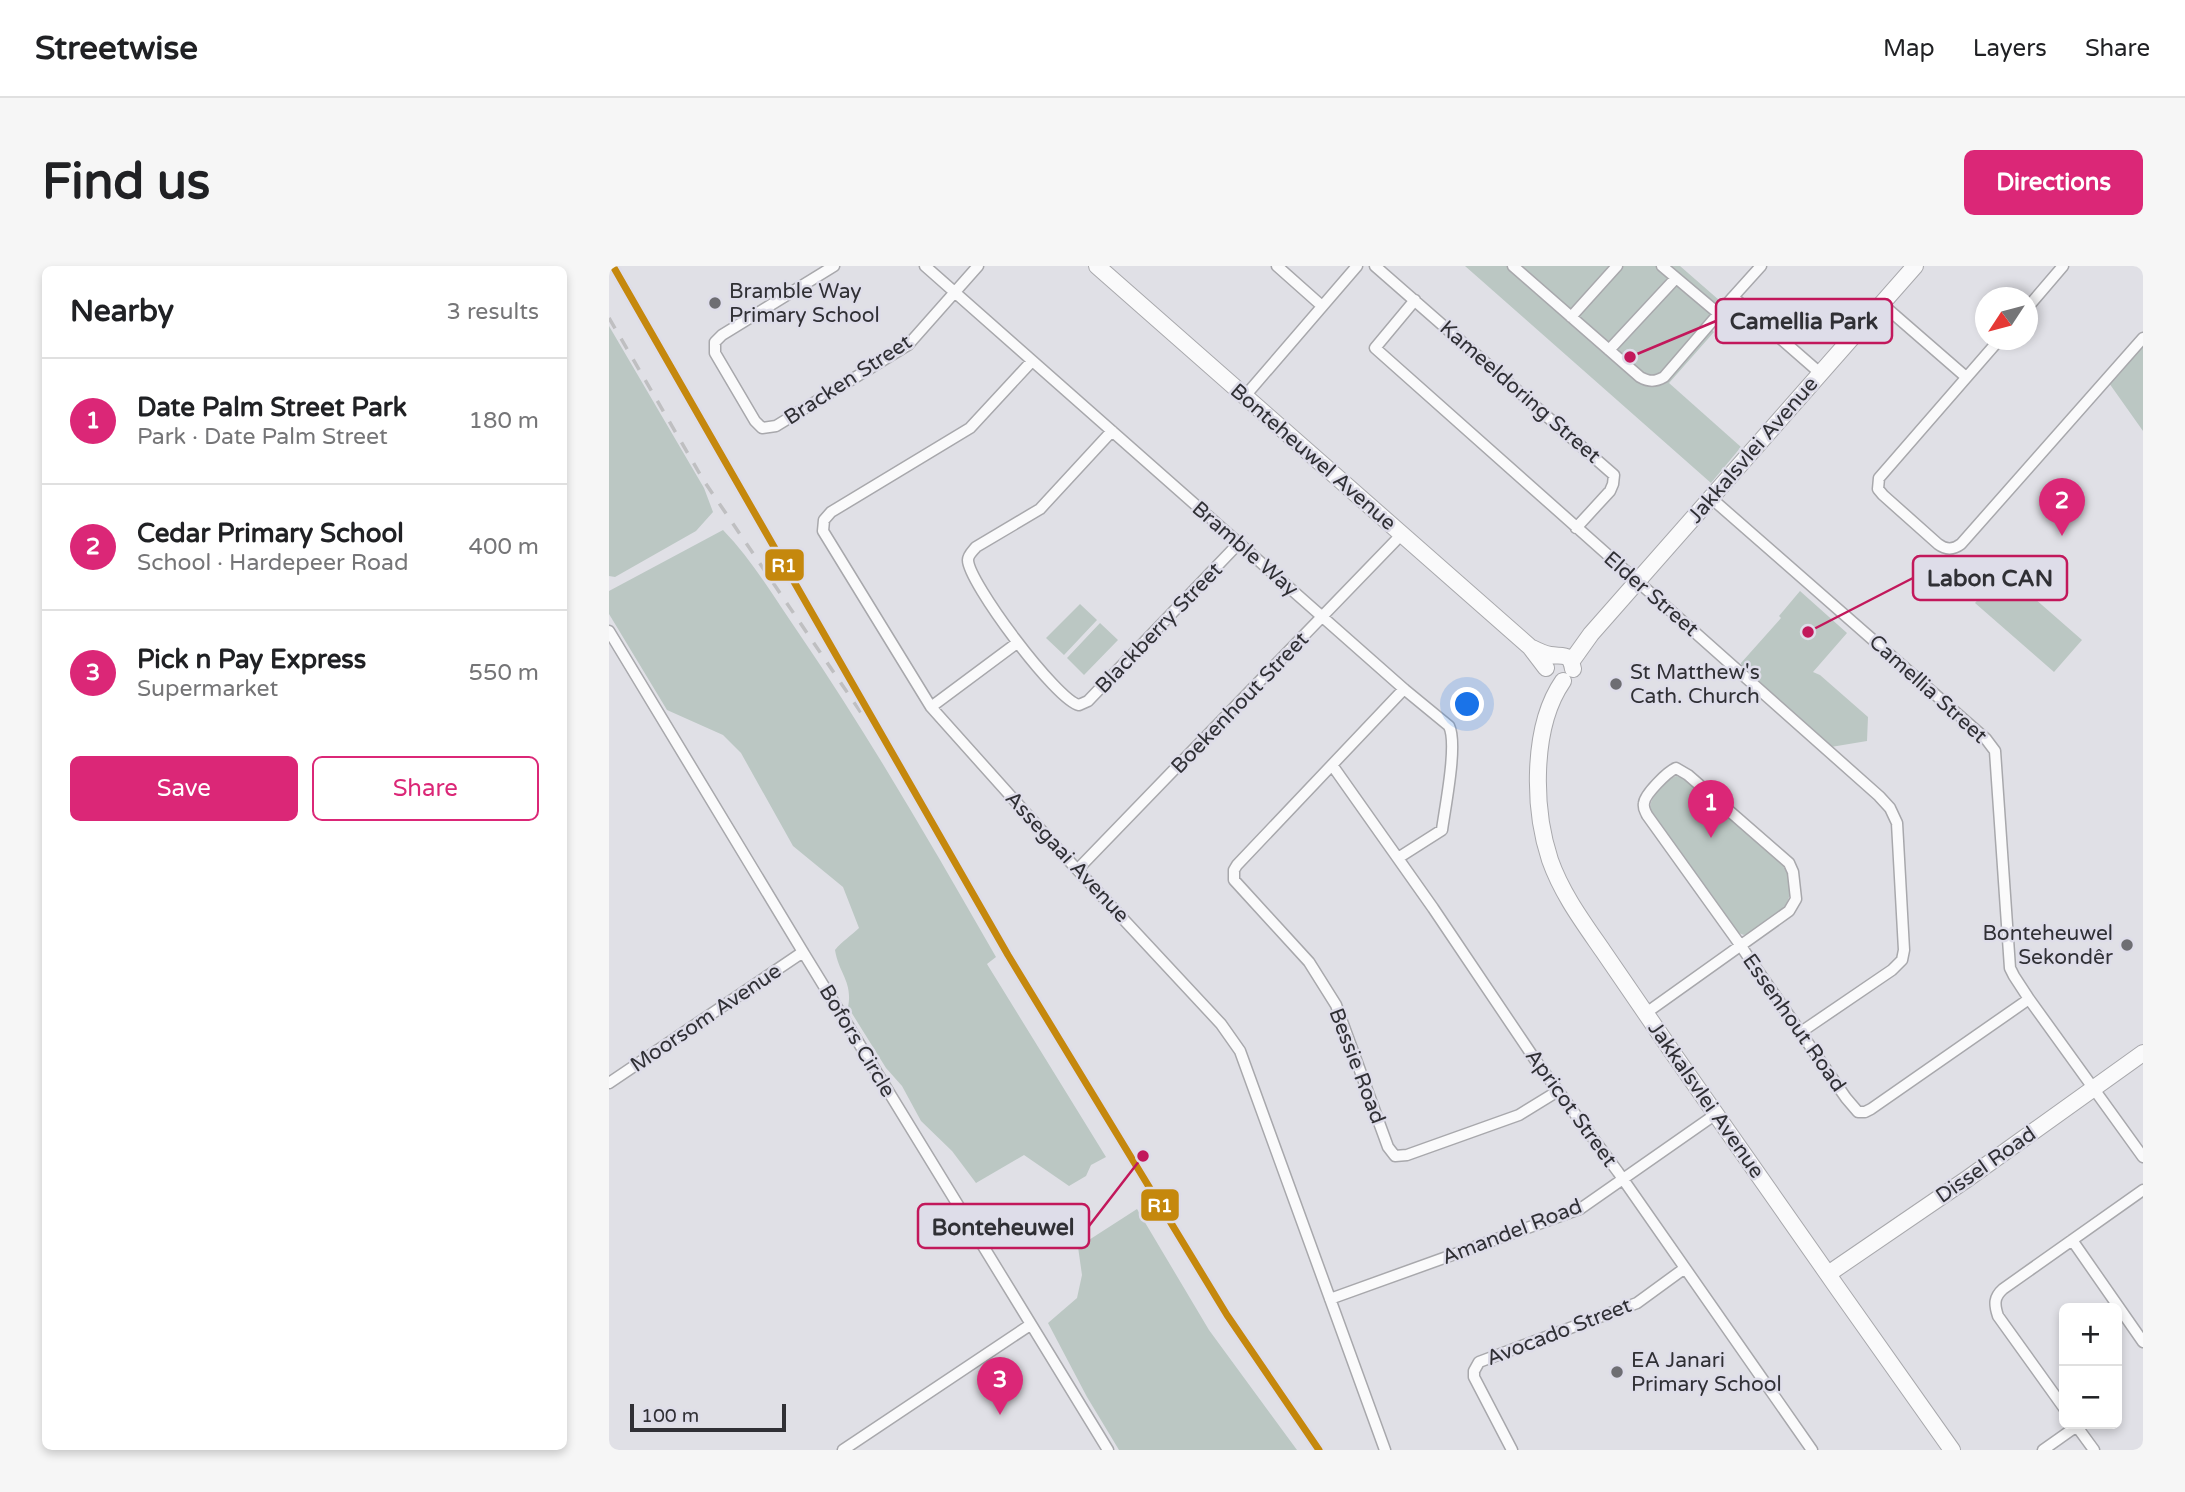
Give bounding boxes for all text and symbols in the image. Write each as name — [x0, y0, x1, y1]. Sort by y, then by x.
text: Streetwise — [35, 29, 198, 68]
text: Map — [1883, 34, 1935, 63]
text: Layers — [1973, 34, 2047, 63]
text: Share — [2085, 34, 2150, 63]
button: Directions — [1964, 150, 2143, 215]
text: Find us — [42, 153, 210, 212]
place label: Bramble Way Primary School — [729, 279, 880, 328]
north arrow — [1975, 287, 2038, 350]
text: Nearby — [70, 293, 174, 330]
marker: Bramble Way Primary School — [707, 295, 723, 311]
text: 3 results — [446, 298, 539, 326]
callout: Camellia Park — [1716, 299, 1892, 343]
text: Camellia Park — [1730, 308, 1879, 336]
street label: Kameeldoring Street — [1434, 315, 1606, 469]
street label: Bracken Street — [780, 330, 916, 430]
street label: Jakkalsvlei Avenue — [1683, 372, 1823, 528]
street label: Bonteheuwel Avenue — [1225, 378, 1401, 536]
text: Date Palm Street Park — [137, 392, 407, 423]
text: 1 — [86, 407, 100, 435]
text: 180 m — [469, 407, 539, 435]
text: Park · Date Palm Street — [137, 423, 388, 451]
pin: 2 — [2039, 478, 2085, 536]
street label: Bramble Way — [1187, 496, 1303, 602]
text: Cedar Primary School — [137, 518, 404, 549]
text: 2 — [86, 533, 100, 561]
text: 400 m — [469, 533, 539, 561]
street label: Elder Street — [1599, 546, 1703, 642]
line badge: R1 — [764, 548, 805, 582]
text: School · Hardepeer Road — [137, 549, 409, 577]
text: R1 — [771, 555, 797, 577]
callout: Labon CAN — [1913, 556, 2067, 600]
street label: Blackberry Street — [1090, 557, 1228, 699]
text: Labon CAN — [1927, 565, 2053, 593]
street label: Boekenhout Street — [1166, 627, 1314, 779]
street label: Camellia Street — [1864, 629, 1992, 749]
text: Pick n Pay Express — [137, 644, 366, 675]
text: 3 — [86, 659, 100, 687]
text: 550 m — [469, 659, 539, 687]
place label: St Matthew's Cath. Church — [1630, 660, 1760, 709]
text: Supermarket — [137, 675, 278, 703]
marker: St Matthew's Cath. Church — [1608, 676, 1624, 692]
your location — [1450, 687, 1484, 721]
button: Save — [70, 756, 298, 821]
button: Share — [312, 756, 539, 821]
pin: 1 — [1688, 780, 1734, 838]
street label: Assegaai Avenue — [1000, 786, 1134, 928]
place label: Bonteheuwel Sekondêr — [1982, 921, 2113, 970]
marker: Bonteheuwel Sekondêr — [2119, 937, 2135, 953]
street label: Essenhout Road — [1737, 949, 1851, 1097]
street label: Moorsom Avenue — [626, 958, 786, 1078]
street label: Bofors Circle — [814, 980, 900, 1102]
street label: Bessie Road — [1323, 1005, 1391, 1127]
street label: Jakkalsvlei Avenue — [1643, 1017, 1769, 1183]
street label: Apricot Street — [1520, 1044, 1622, 1172]
street label: Dissel Road — [1931, 1121, 2041, 1209]
line badge: R1 — [1140, 1188, 1180, 1222]
street label: Amandel Road — [1438, 1194, 1586, 1270]
text: R1 — [1147, 1195, 1173, 1217]
callout: Bonteheuwel — [918, 1204, 1089, 1248]
text: Bonteheuwel — [931, 1214, 1075, 1242]
street label: Avocado Street — [1483, 1293, 1635, 1371]
map controls — [2059, 1303, 2122, 1429]
button: + — [2059, 1303, 2122, 1366]
place label: EA Janari Primary School — [1631, 1348, 1782, 1397]
pin: 3 — [977, 1357, 1023, 1415]
marker: EA Janari Primary School — [1609, 1364, 1625, 1380]
button: − — [2059, 1366, 2122, 1429]
scale bar — [630, 1401, 786, 1433]
text: 100 m — [641, 1405, 699, 1427]

